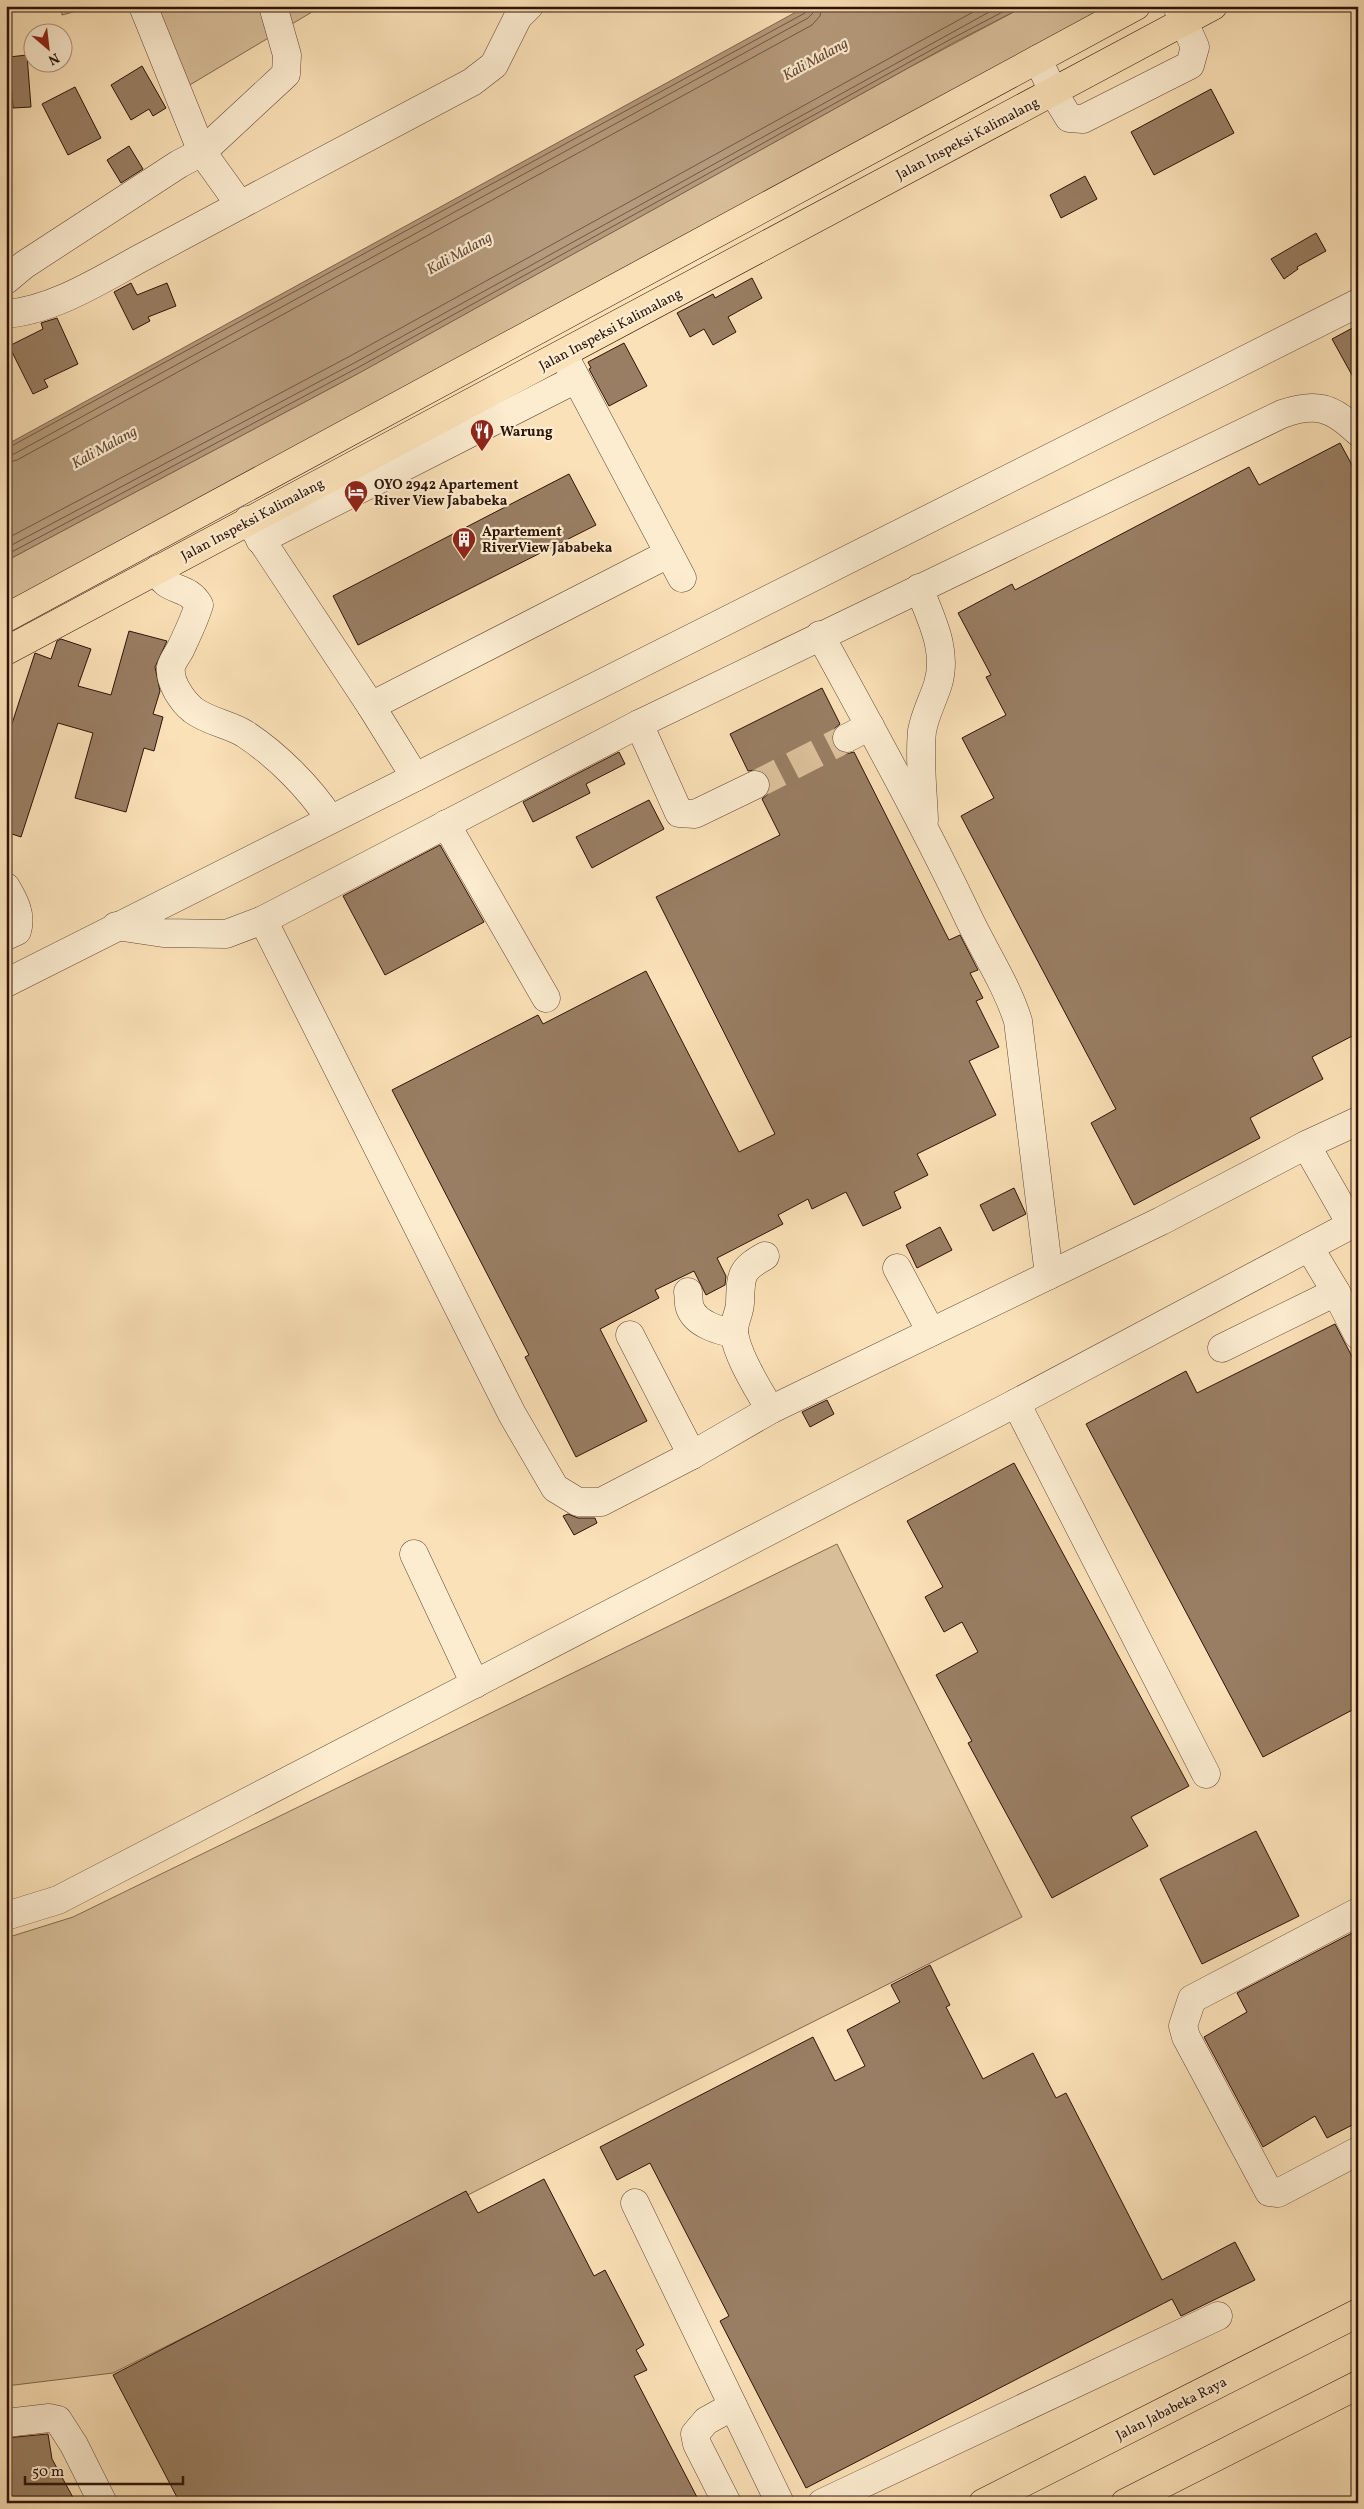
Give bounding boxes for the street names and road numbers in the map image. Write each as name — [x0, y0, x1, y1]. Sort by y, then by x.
street label: Jalan Inspeksi Kalimalang — [893, 94, 1043, 185]
street label: Jalan Inspeksi Kalimalang — [536, 285, 686, 376]
street label: Jalan Inspeksi Kalimalang — [178, 475, 328, 566]
street label: Jalan Jababeka Raya — [1113, 2373, 1231, 2446]

